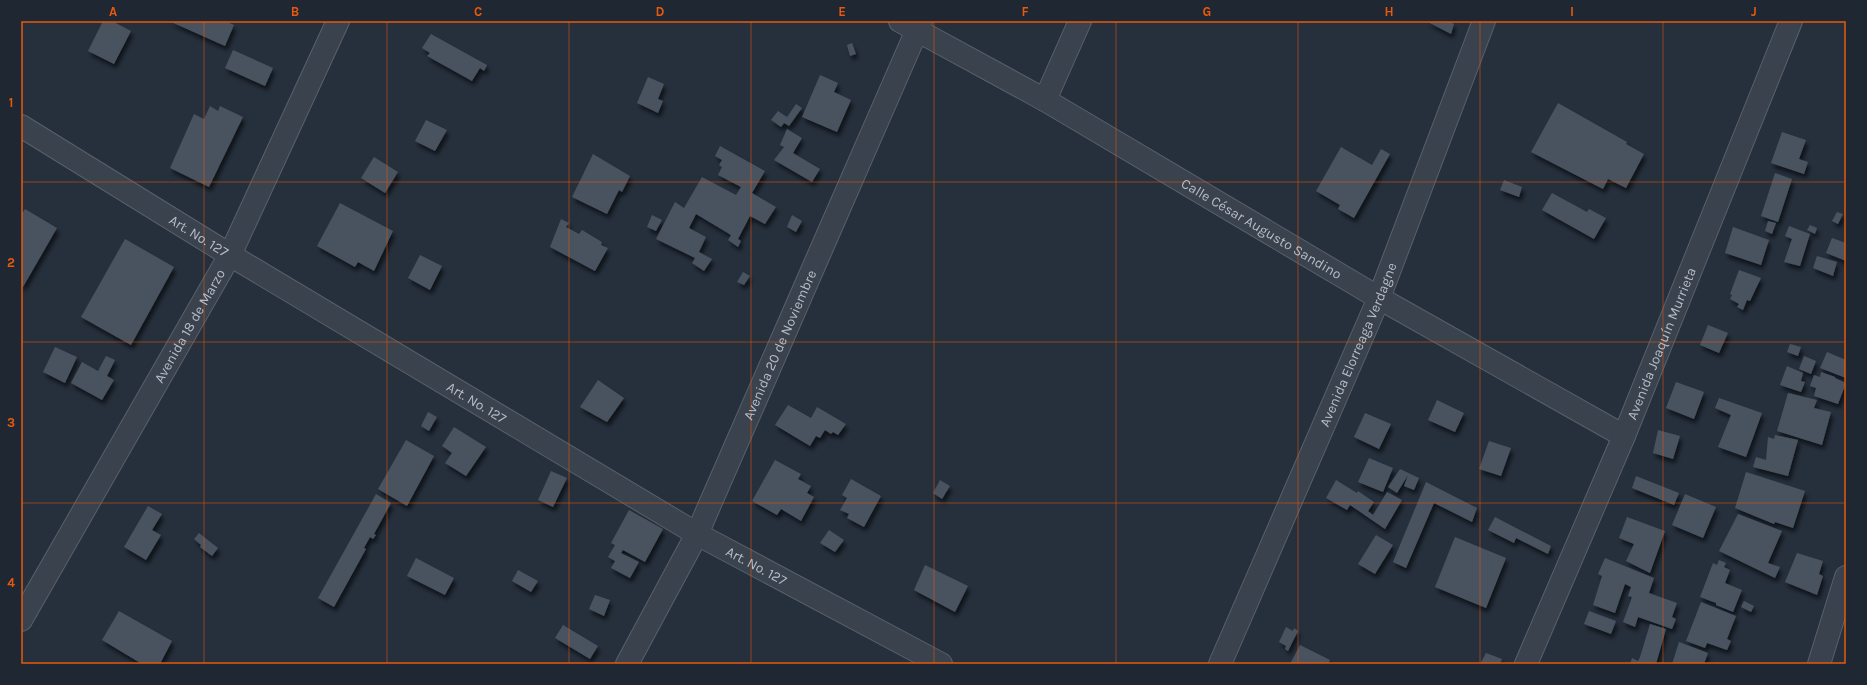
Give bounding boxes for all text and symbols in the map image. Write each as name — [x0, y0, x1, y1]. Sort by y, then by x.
text: A — [109, 4, 117, 19]
text: B — [291, 4, 299, 19]
text: C — [474, 4, 482, 19]
text: D — [656, 4, 665, 19]
text: E — [838, 4, 846, 19]
text: F — [1021, 4, 1029, 19]
text: G — [1203, 4, 1211, 19]
text: H — [1384, 4, 1394, 19]
text: I — [1570, 4, 1574, 19]
text: J — [1751, 4, 1757, 19]
text: 1 — [9, 95, 13, 110]
street label: Calle César Augusto Sandino — [1178, 175, 1345, 283]
street label: Art. No. 127 — [166, 211, 232, 261]
text: 2 — [7, 255, 15, 270]
street label: Avenida Elorreaga Verdagne — [1316, 260, 1401, 429]
street label: Avenida Joaquín Murrieta — [1624, 265, 1700, 422]
street label: Avenida 18 de Marzo — [151, 266, 229, 386]
street label: Avenida 20 de Noviembre — [740, 267, 820, 423]
street label: Art. No. 127 — [444, 378, 510, 427]
text: 3 — [7, 415, 15, 430]
street label: Art. No. 127 — [723, 543, 790, 589]
text: 4 — [7, 575, 15, 590]

